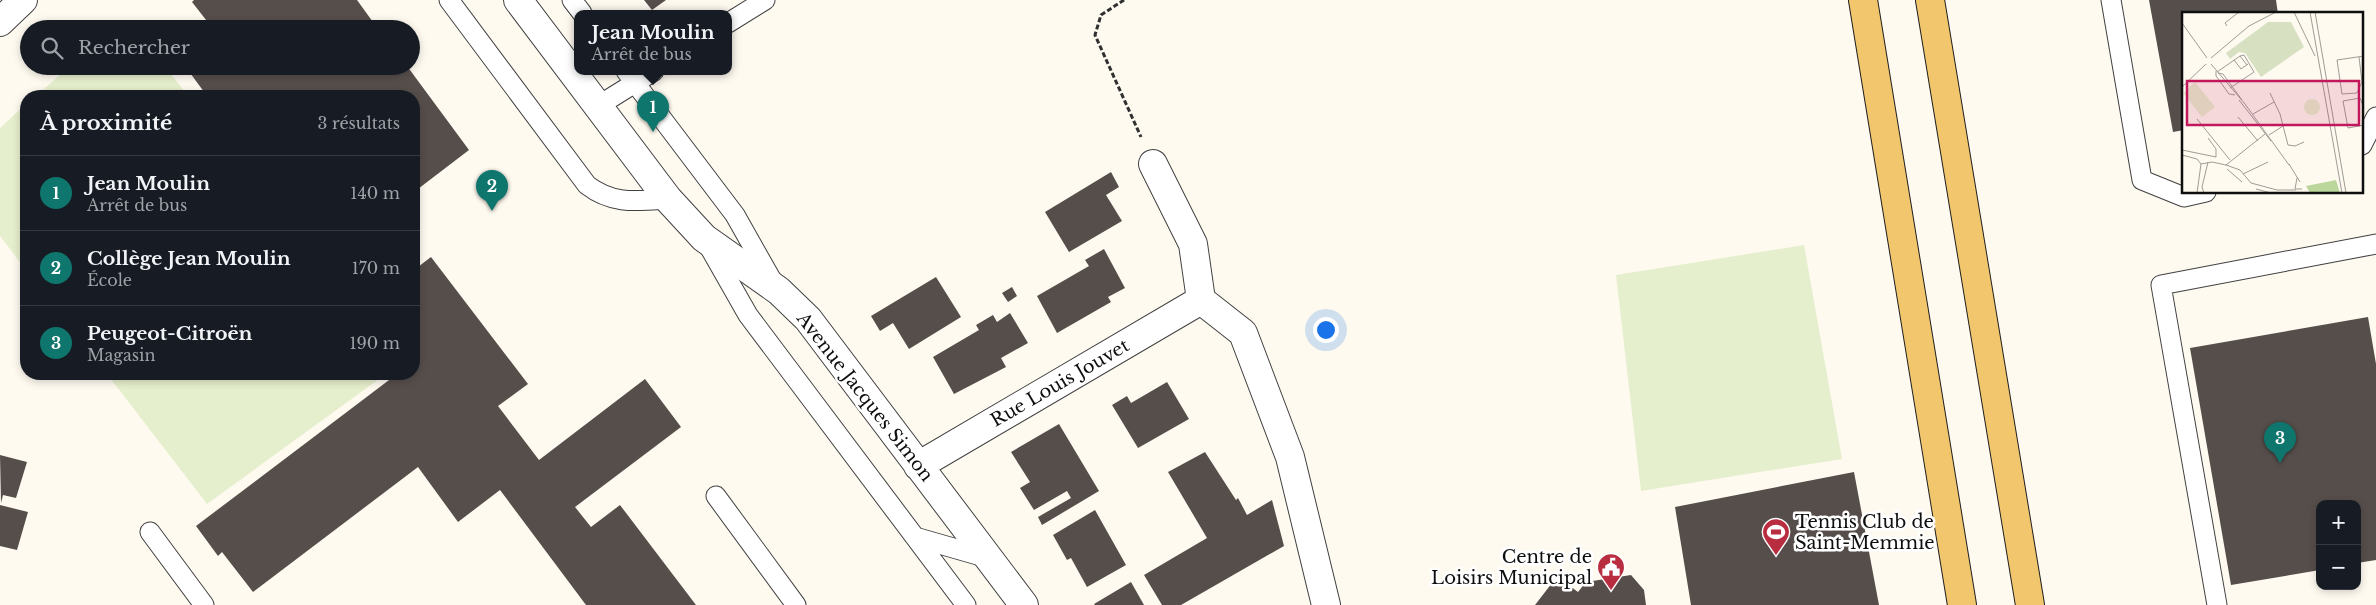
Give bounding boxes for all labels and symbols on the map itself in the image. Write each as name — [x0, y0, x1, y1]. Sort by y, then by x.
inset map — [2182, 12, 2364, 194]
pin: 1 — [637, 91, 669, 132]
pin: 2 — [476, 170, 508, 211]
street label: Avenue Jacques Simon — [792, 307, 938, 486]
your location — [1313, 317, 1339, 343]
street label: Rue Louis Jouvet — [987, 334, 1133, 432]
pin: 3 — [2264, 422, 2296, 463]
place label: Tennis Club de Saint-Memmie — [1795, 511, 1935, 554]
sports icon: Tennis Club de Saint-Memmie — [1761, 517, 1791, 556]
place label: Centre de Loisirs Municipal — [1431, 546, 1592, 589]
public building icon: Centre de Loisirs Municipal — [1596, 552, 1626, 591]

